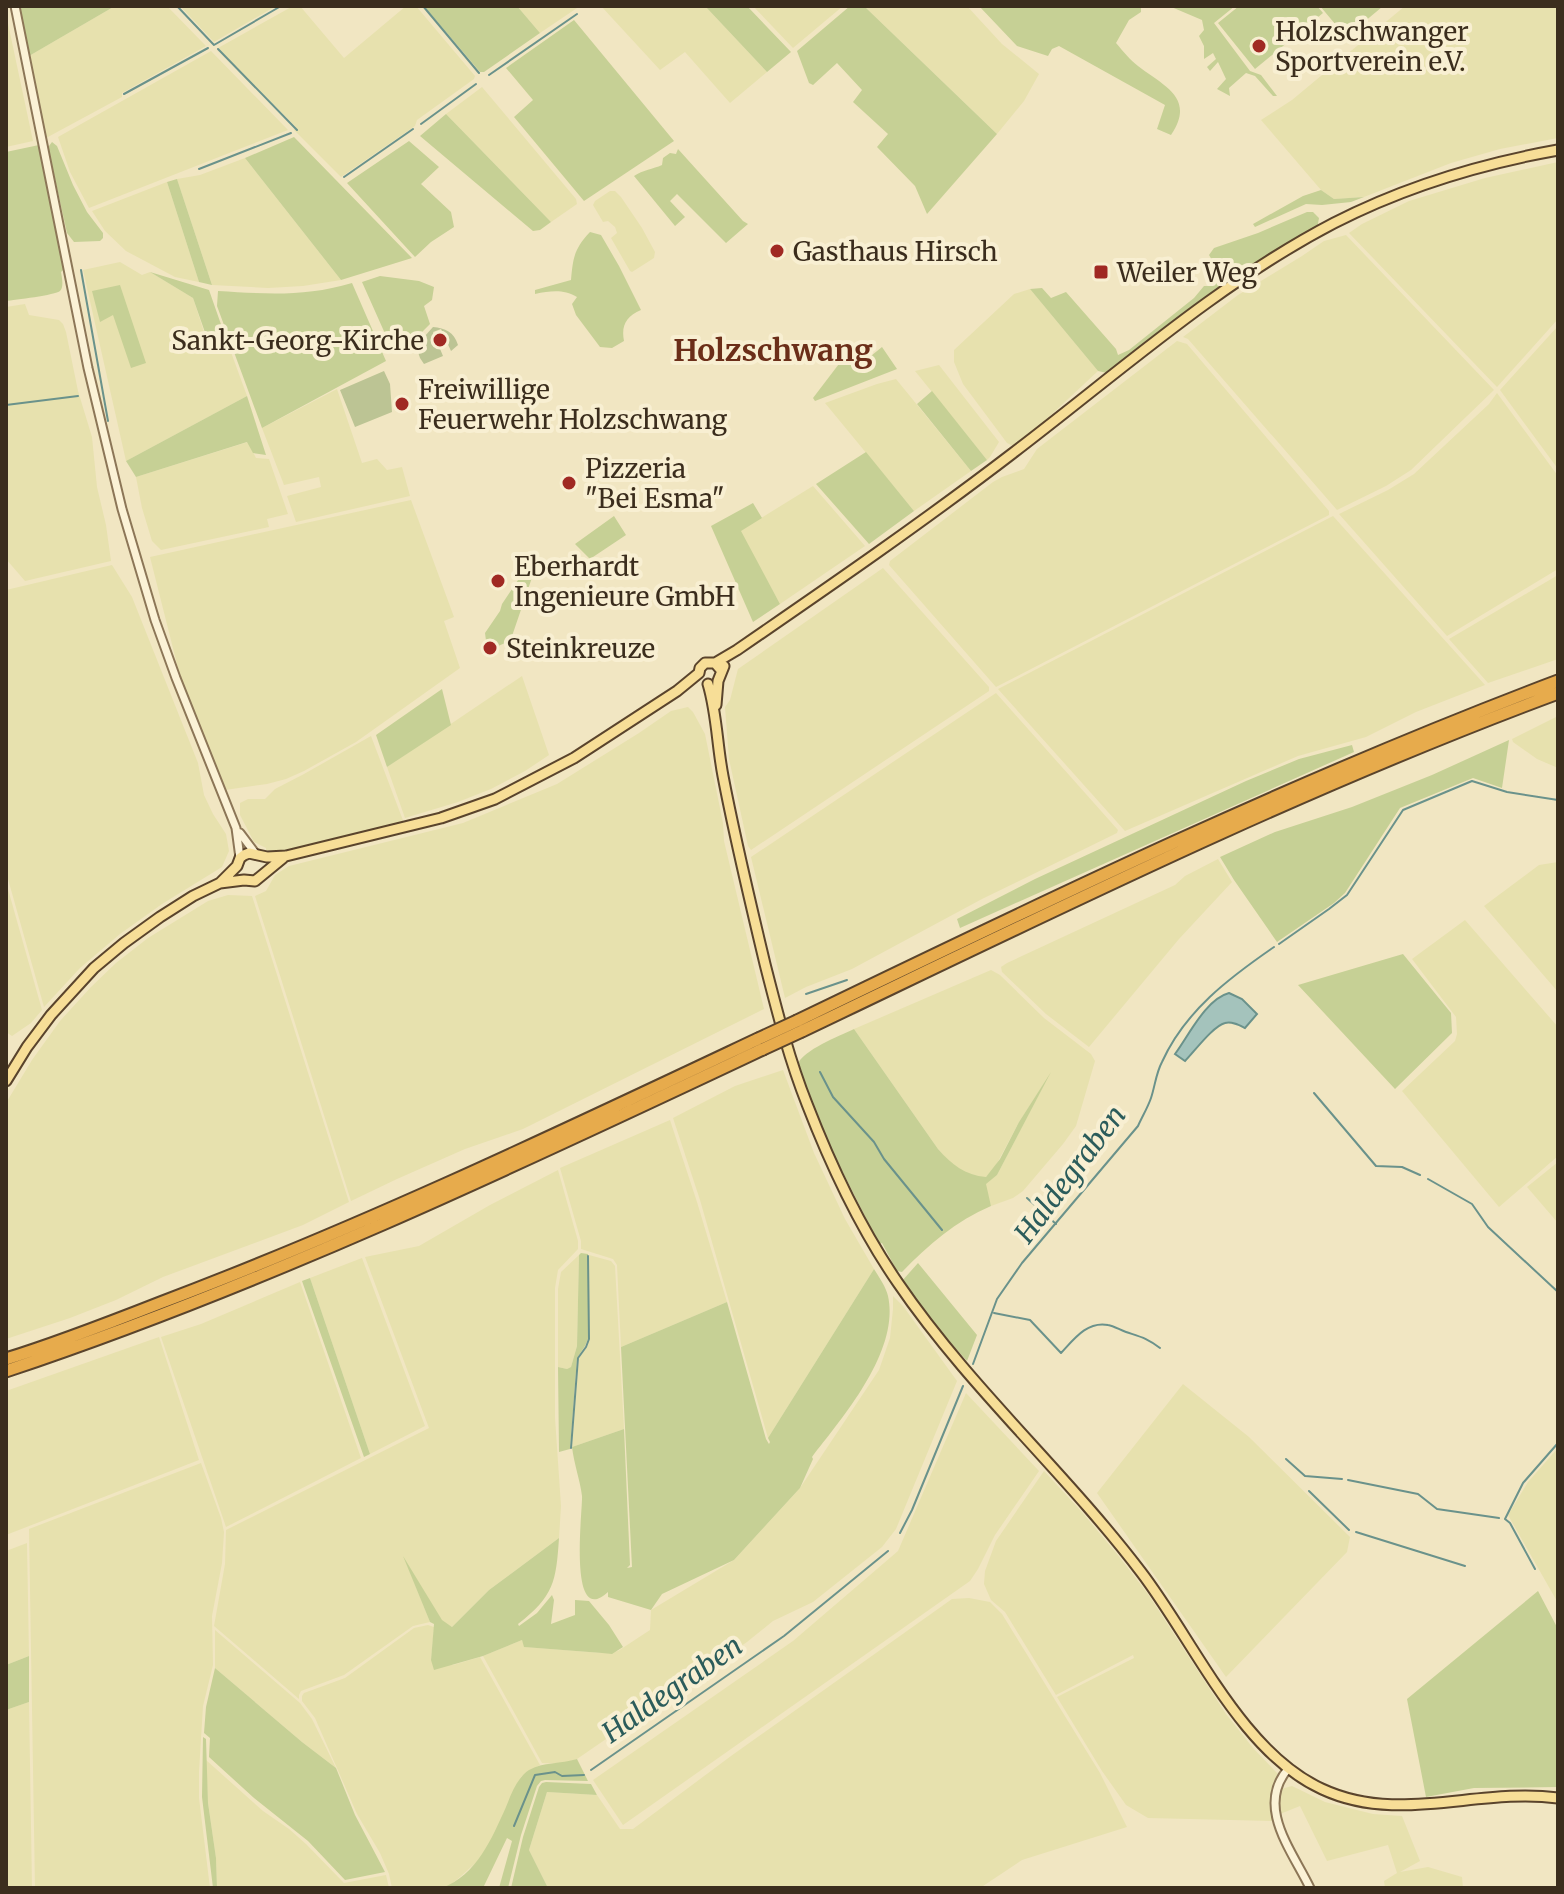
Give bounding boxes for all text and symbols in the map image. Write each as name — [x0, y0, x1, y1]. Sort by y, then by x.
place label: Holzschwanger Sportverein e.V. — [1275, 15, 1469, 78]
marker: Holzschwanger Sportverein e.V. — [1250, 37, 1268, 55]
place label: Gasthaus Hirsch — [793, 235, 998, 268]
marker: Gasthaus Hirsch — [768, 242, 786, 260]
place label: Weiler Weg — [1116, 256, 1258, 289]
marker: Weiler Weg — [1092, 263, 1110, 281]
place label: Sankt-Georg-Kirche — [171, 324, 424, 357]
marker: Sankt-Georg-Kirche — [431, 331, 449, 349]
district label: Holzschwang — [673, 331, 873, 369]
place label: Freiwillige Feuerwehr Holzschwang — [418, 373, 728, 436]
marker: Freiwillige Feuerwehr Holzschwang — [393, 395, 411, 413]
place label: Pizzeria "Bei Esma" — [585, 452, 725, 515]
marker: Pizzeria "Bei Esma" — [560, 474, 578, 492]
place label: Eberhardt Ingenieure GmbH — [514, 550, 735, 613]
marker: Eberhardt Ingenieure GmbH — [489, 572, 507, 590]
place label: Steinkreuze — [506, 632, 655, 665]
marker: Steinkreuze — [481, 639, 499, 657]
water label: Haldegraben — [1006, 1098, 1133, 1251]
water label: Haldegraben — [594, 1627, 749, 1751]

